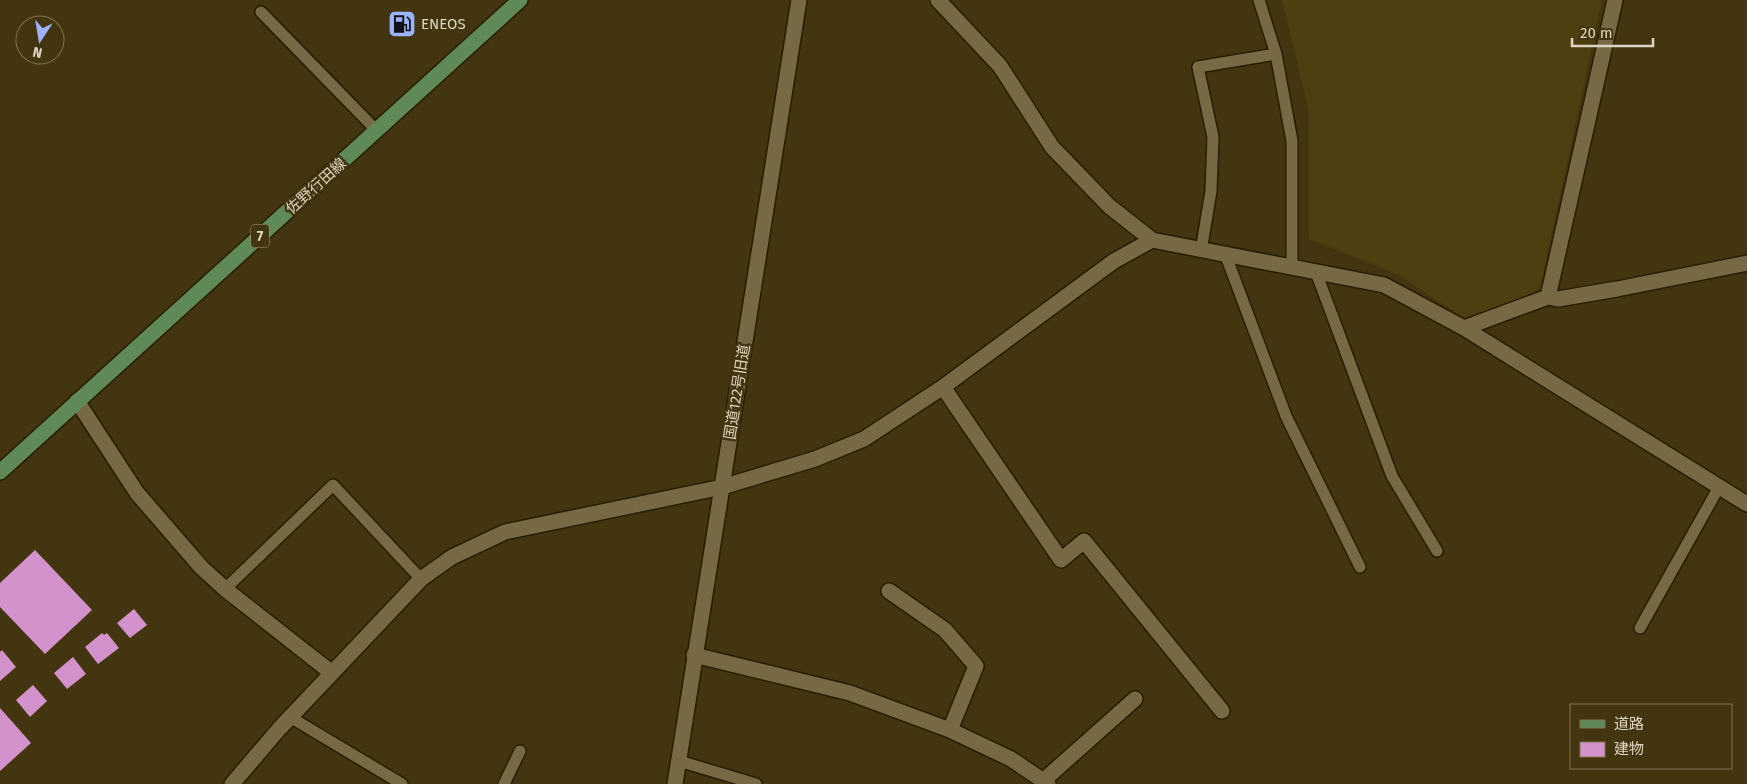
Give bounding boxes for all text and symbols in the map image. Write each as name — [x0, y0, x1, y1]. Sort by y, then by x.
fuel station icon: ENEOS — [387, 9, 417, 39]
north arrow — [15, 15, 65, 65]
place label: ENEOS — [421, 15, 466, 33]
scale bar — [1572, 15, 1653, 47]
text: 20 m — [1580, 24, 1613, 42]
text: N — [31, 43, 44, 62]
street label: 佐野行田線 — [282, 154, 350, 218]
road number: 7 — [251, 225, 269, 248]
street label: 国道122号旧道 — [721, 343, 753, 441]
legend — [1570, 704, 1732, 769]
text: 道路 — [1614, 715, 1644, 733]
text: 建物 — [1614, 740, 1644, 758]

